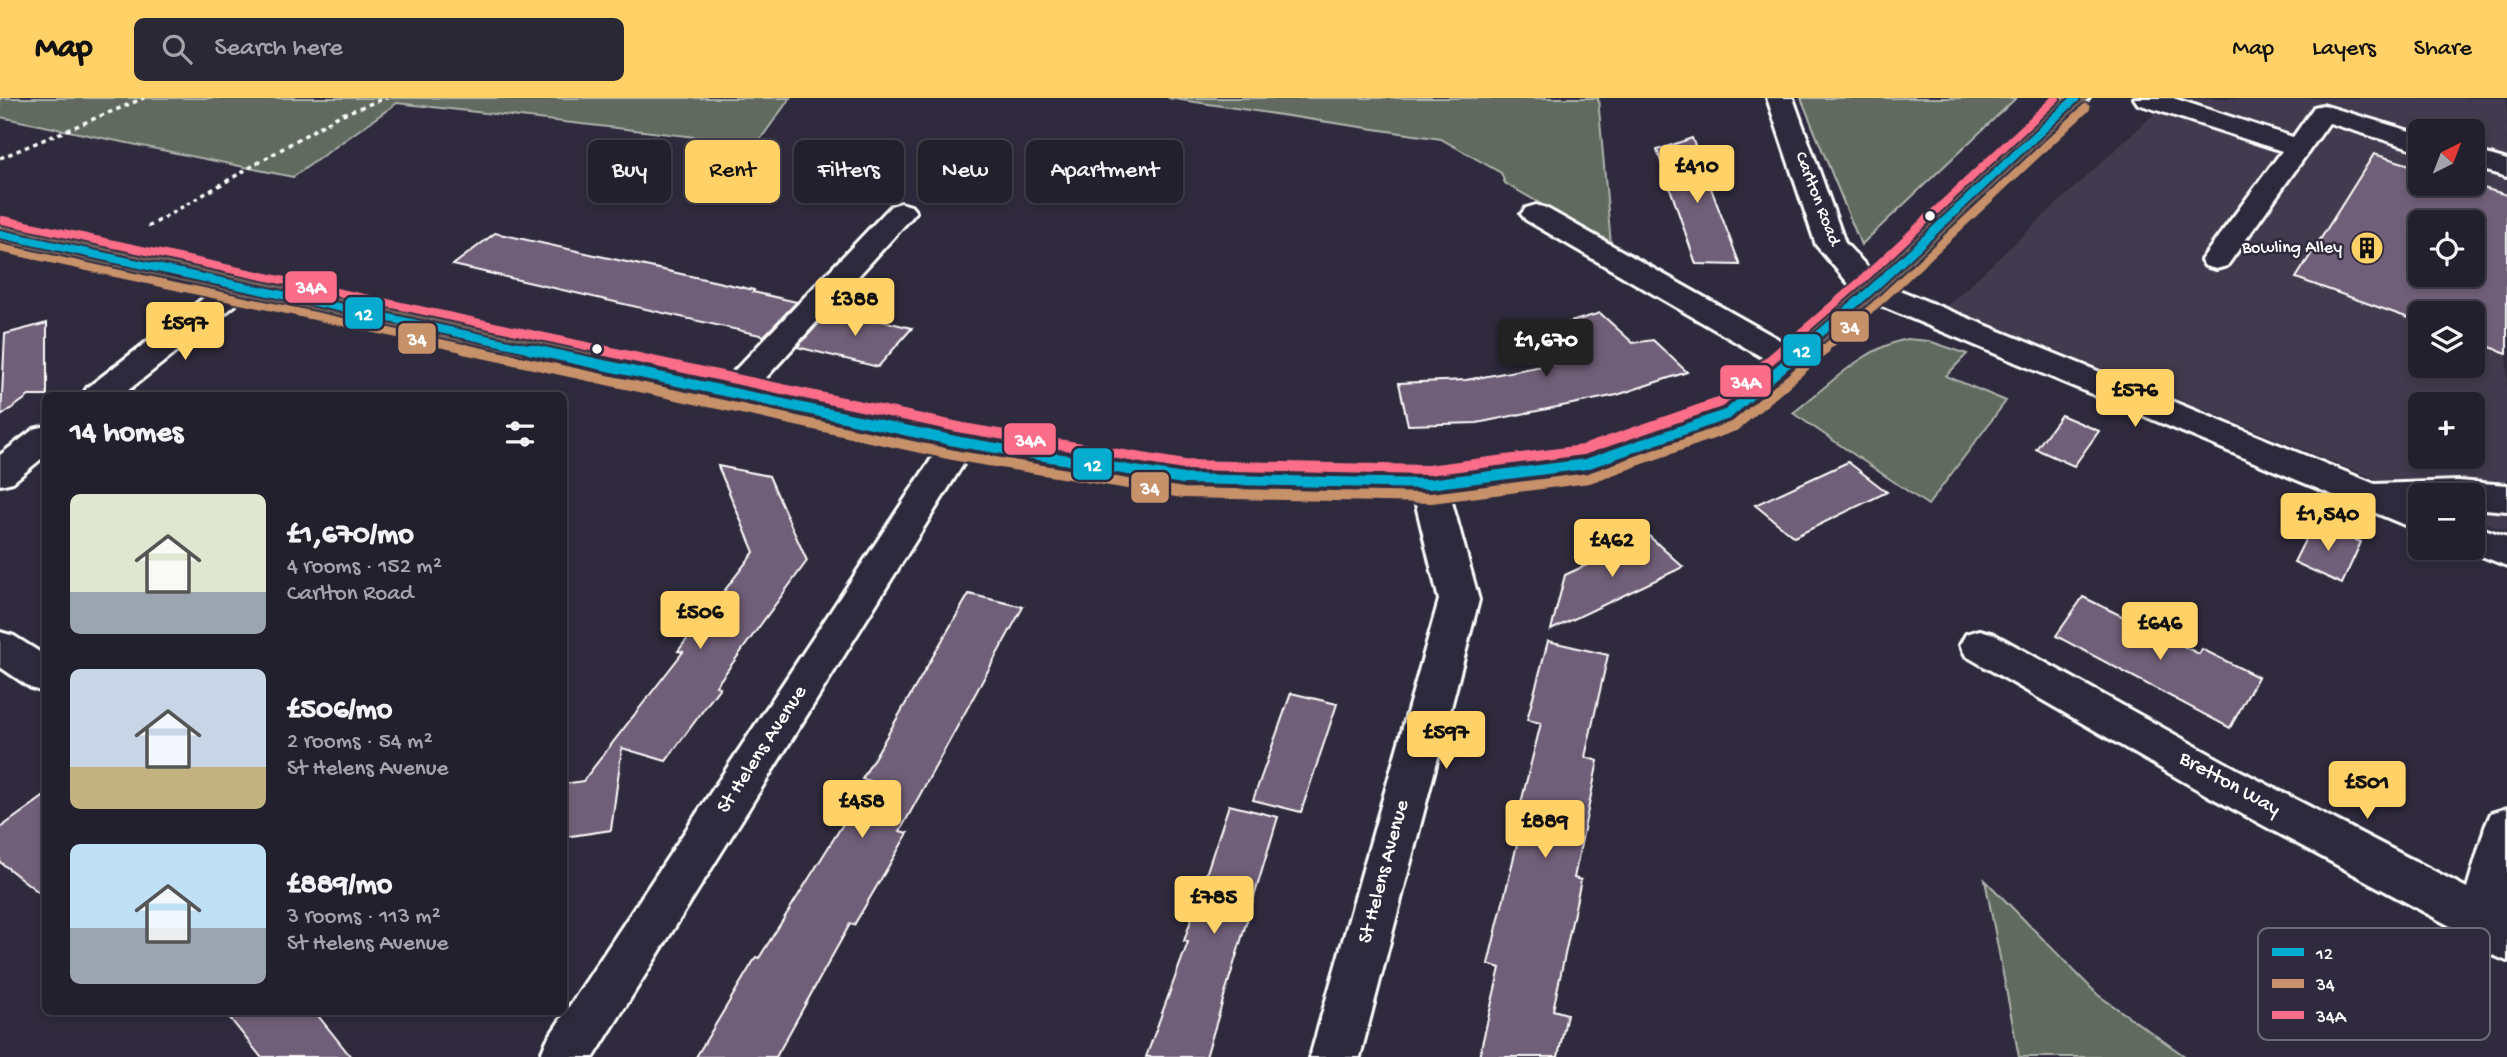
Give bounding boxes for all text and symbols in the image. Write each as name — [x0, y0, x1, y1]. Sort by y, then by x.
search box — [134, 18, 624, 81]
text: Map — [35, 30, 92, 68]
icon: search — [158, 30, 196, 68]
text: Search here — [214, 34, 343, 65]
text: Map — [2232, 35, 2274, 64]
text: Layers — [2312, 35, 2376, 64]
text: Share — [2414, 35, 2472, 64]
north arrow — [2408, 119, 2485, 196]
map controls — [2408, 119, 2485, 560]
chip: Buy — [588, 140, 671, 203]
chip: Rent — [685, 140, 780, 203]
chip: Filters — [794, 140, 904, 203]
chip: New — [918, 140, 1012, 203]
chip: Apartment — [1026, 140, 1183, 203]
pin: £410 — [1656, 146, 1738, 205]
street label: Carlton Road — [1789, 149, 1845, 250]
text: £410 — [1675, 154, 1719, 181]
unlabelled marker — [1923, 209, 1937, 223]
button: locate — [2408, 210, 2485, 287]
building icon: Bowling Alley — [2348, 229, 2386, 267]
place label: Bowling Alley — [2241, 238, 2342, 259]
line badge: 34A — [284, 270, 338, 304]
text: 34A — [295, 278, 328, 301]
pin: £388 — [814, 278, 896, 338]
text: £388 — [831, 287, 879, 314]
line badge: 12 — [344, 296, 384, 330]
button: layers — [2408, 301, 2485, 378]
pin: £597 — [144, 302, 226, 362]
text: 12 — [355, 305, 373, 328]
line badge: 34 — [1830, 310, 1870, 343]
text: £597 — [162, 311, 208, 338]
text: 34 — [1840, 318, 1860, 341]
pin: £1,670 — [1489, 320, 1603, 379]
line badge: 34 — [397, 322, 437, 355]
text: £1,670 — [1514, 328, 1578, 355]
text: 34 — [407, 330, 427, 353]
line badge: 12 — [1782, 333, 1822, 367]
unlabelled marker — [590, 342, 604, 356]
text: 12 — [1793, 342, 1811, 365]
line badge: 34A — [1719, 364, 1772, 398]
pin: £576 — [2094, 370, 2176, 429]
text: 34A — [1730, 373, 1763, 396]
text: £576 — [2112, 378, 2158, 405]
button: + — [2408, 392, 2485, 469]
icon: filters — [501, 415, 539, 453]
text: 14 homes — [70, 417, 183, 452]
line badge: 34A — [1003, 422, 1057, 456]
text: 34A — [1014, 431, 1047, 454]
line badge: 12 — [1072, 447, 1113, 481]
text: 12 — [1084, 456, 1102, 479]
line badge: 34 — [1130, 471, 1170, 504]
text: 34 — [1140, 479, 1160, 502]
button: − — [2408, 483, 2485, 560]
pin: £1,540 — [2271, 494, 2385, 553]
text: £1,540 — [2297, 502, 2359, 529]
text: £1,670/mo — [287, 519, 414, 554]
pin: £462 — [1571, 519, 1653, 579]
icon: home — [126, 522, 210, 606]
text: £462 — [1590, 528, 1634, 555]
text: 4 rooms · 152 m² — [287, 554, 442, 581]
text: Carlton Road — [287, 581, 413, 608]
pin: £506 — [659, 592, 741, 651]
text: £506 — [676, 600, 724, 627]
pin: £646 — [2119, 602, 2201, 662]
text: £646 — [2138, 611, 2182, 638]
street label: St Helens Avenue — [712, 680, 814, 819]
text: £506/mo — [287, 694, 392, 729]
icon: home — [126, 697, 210, 781]
pin: £597 — [1405, 712, 1487, 771]
text: £597 — [1423, 720, 1469, 747]
text: 2 rooms · 54 m² — [287, 729, 433, 756]
street label: Bretton Way — [2173, 746, 2284, 823]
text: St Helens Avenue — [287, 756, 448, 783]
pin: £501 — [2326, 762, 2408, 821]
text: £501 — [2345, 770, 2389, 797]
pin: £458 — [821, 780, 903, 840]
text: £458 — [839, 789, 885, 816]
street label: St Helens Avenue — [1354, 796, 1416, 946]
pin: £889 — [1504, 800, 1586, 860]
text: £889 — [1522, 809, 1568, 836]
text: £889/mo — [287, 869, 392, 904]
icon: home — [126, 872, 210, 956]
pin: £785 — [1173, 876, 1255, 936]
text: £785 — [1191, 885, 1237, 912]
text: 3 rooms · 113 m² — [287, 904, 441, 931]
legend — [2258, 928, 2490, 1040]
text: St Helens Avenue — [287, 931, 448, 958]
text: 12 — [2315, 944, 2333, 967]
text: 34 — [2315, 975, 2335, 998]
text: 34A — [2315, 1007, 2348, 1030]

